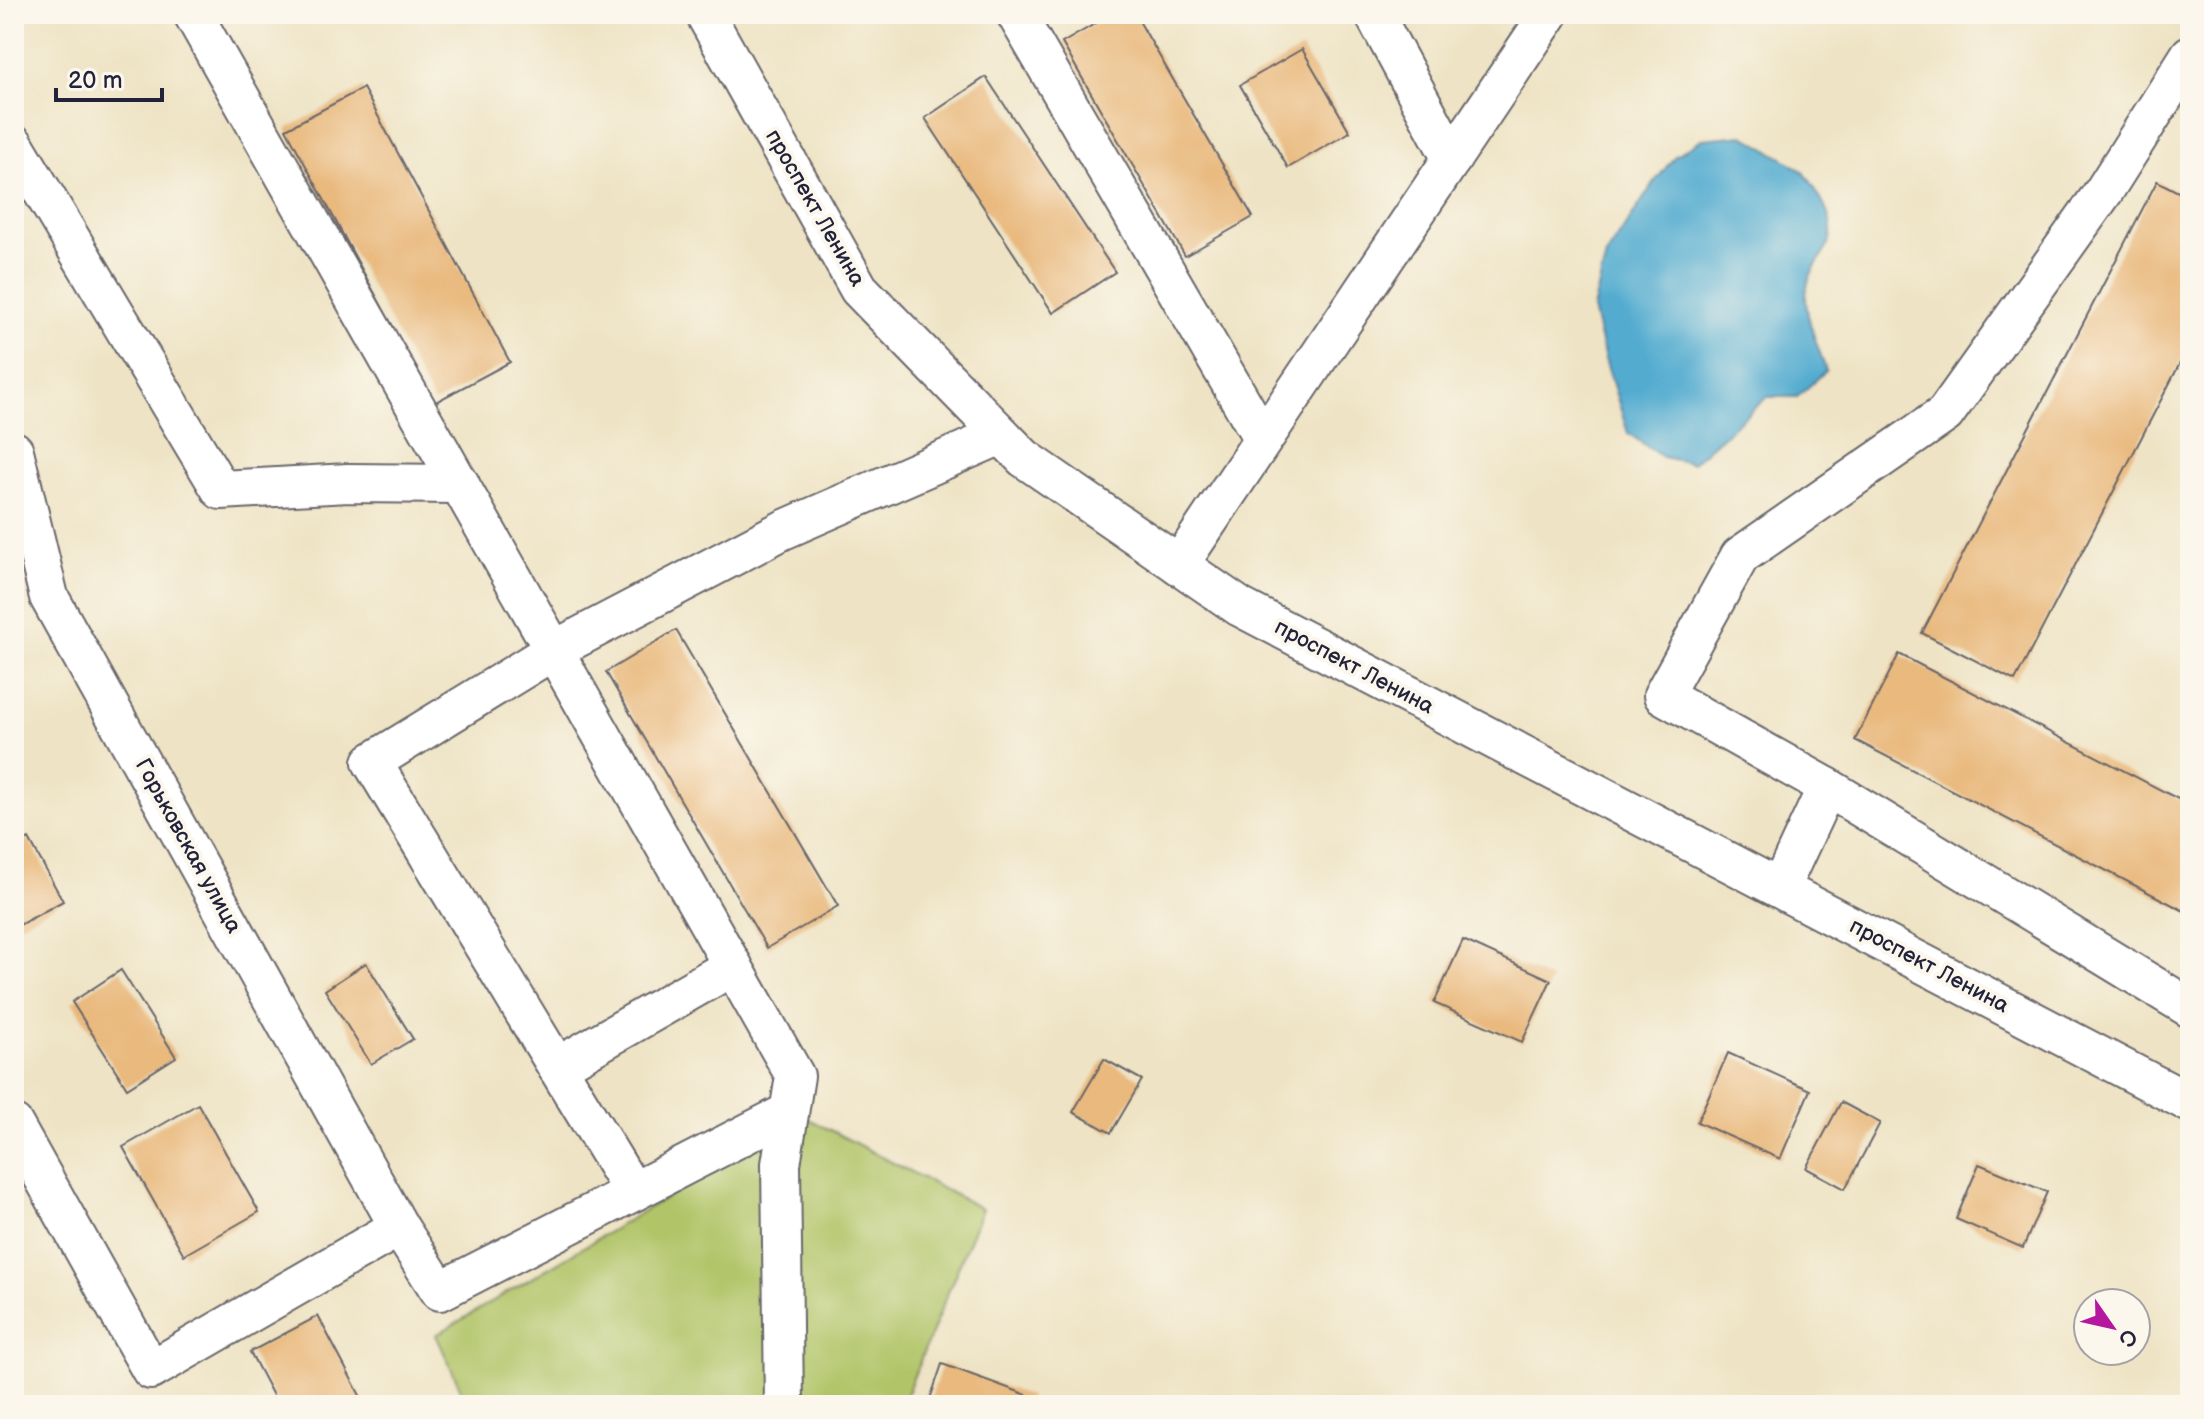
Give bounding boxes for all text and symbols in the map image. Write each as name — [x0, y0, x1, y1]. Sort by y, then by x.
scale bar — [56, 52, 162, 102]
text: 20 m — [68, 66, 123, 95]
street label: проспект Ленина — [759, 125, 871, 291]
street label: проспект Ленина — [1270, 614, 1438, 720]
street label: Горьковская улица — [129, 754, 247, 938]
street label: проспект Ленина — [1845, 913, 2013, 1019]
north arrow — [2072, 1287, 2152, 1367]
text: С — [2112, 1323, 2143, 1351]

